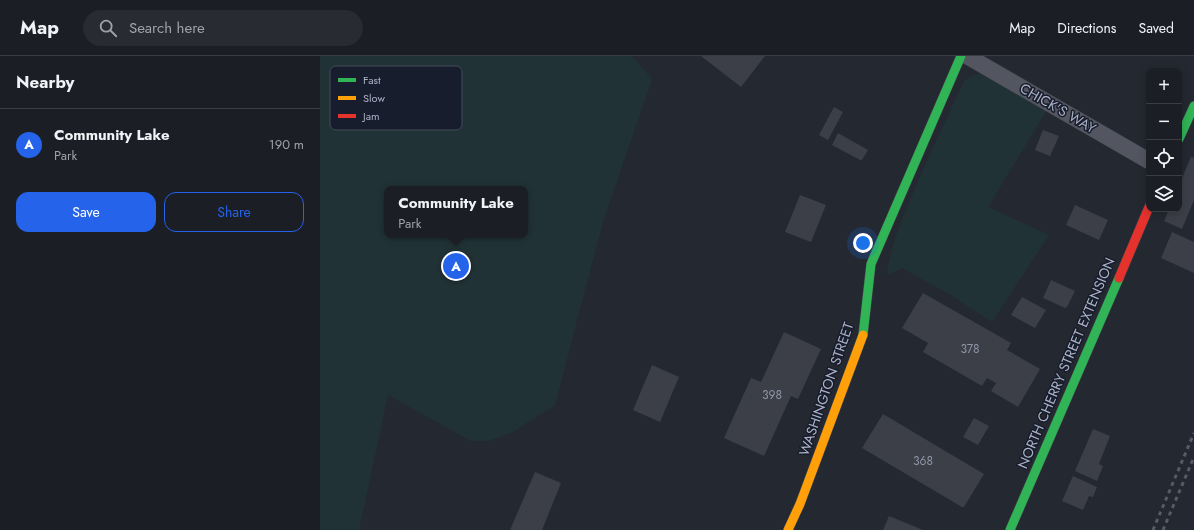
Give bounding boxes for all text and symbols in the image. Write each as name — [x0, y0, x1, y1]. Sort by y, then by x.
search box — [83, 10, 363, 46]
text: Map — [20, 14, 59, 41]
icon: search — [97, 17, 119, 39]
text: Search here — [129, 17, 205, 39]
text: Map — [1009, 18, 1035, 38]
text: Directions — [1057, 18, 1117, 38]
text: Saved — [1139, 18, 1174, 38]
legend — [330, 66, 462, 130]
map controls — [1146, 68, 1182, 212]
button: + — [1146, 68, 1182, 104]
text: Nearby — [16, 70, 74, 94]
text: Fast — [363, 72, 381, 88]
street label: CHICK'S WAY — [1016, 78, 1100, 138]
text: Slow — [363, 90, 385, 106]
button: − — [1146, 104, 1182, 140]
text: Jam — [361, 108, 380, 124]
text: Community Lake — [54, 124, 169, 146]
text: A — [24, 135, 34, 154]
text: 190 m — [269, 135, 304, 154]
button: locate — [1146, 140, 1182, 176]
text: Park — [54, 146, 77, 165]
button: layers — [1146, 176, 1182, 212]
popup — [384, 186, 528, 238]
button: Save — [16, 192, 156, 232]
button: Share — [164, 192, 304, 232]
text: Community Lake — [398, 192, 514, 214]
text: Park — [398, 214, 421, 233]
your location — [853, 233, 873, 253]
pin: A — [443, 251, 469, 281]
street label: NORTH CHERRY STREET EXTENSION — [1012, 254, 1120, 472]
street label: WASHINGTON STREET — [794, 319, 858, 458]
house number: 378 — [960, 340, 980, 358]
house number: 398 — [762, 386, 782, 404]
house number: 368 — [913, 452, 933, 470]

